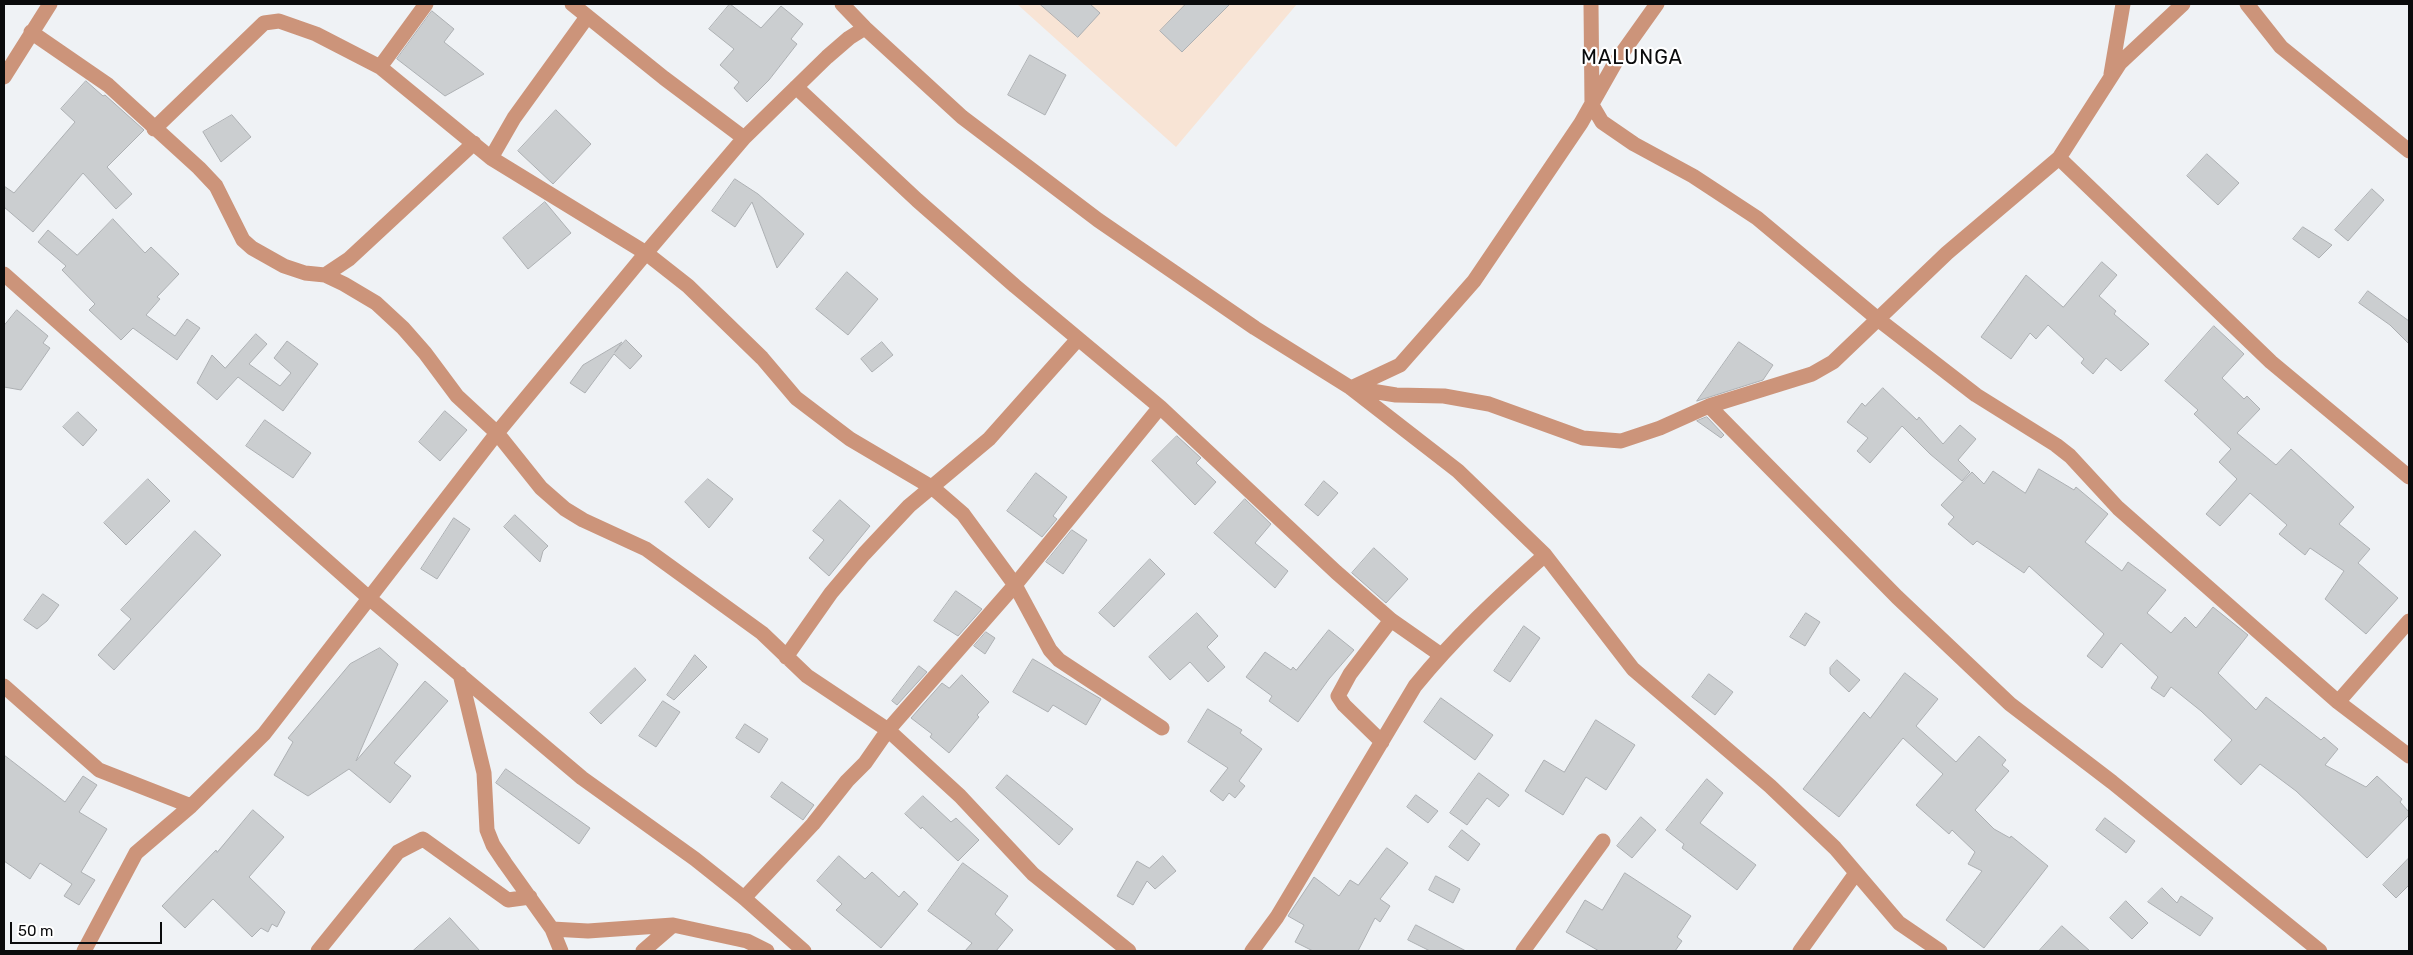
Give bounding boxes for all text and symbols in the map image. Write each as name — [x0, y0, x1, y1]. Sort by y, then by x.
district label: MALUNGA — [1580, 46, 1684, 70]
scale bar — [12, 912, 165, 944]
text: 50 m — [18, 922, 53, 940]

